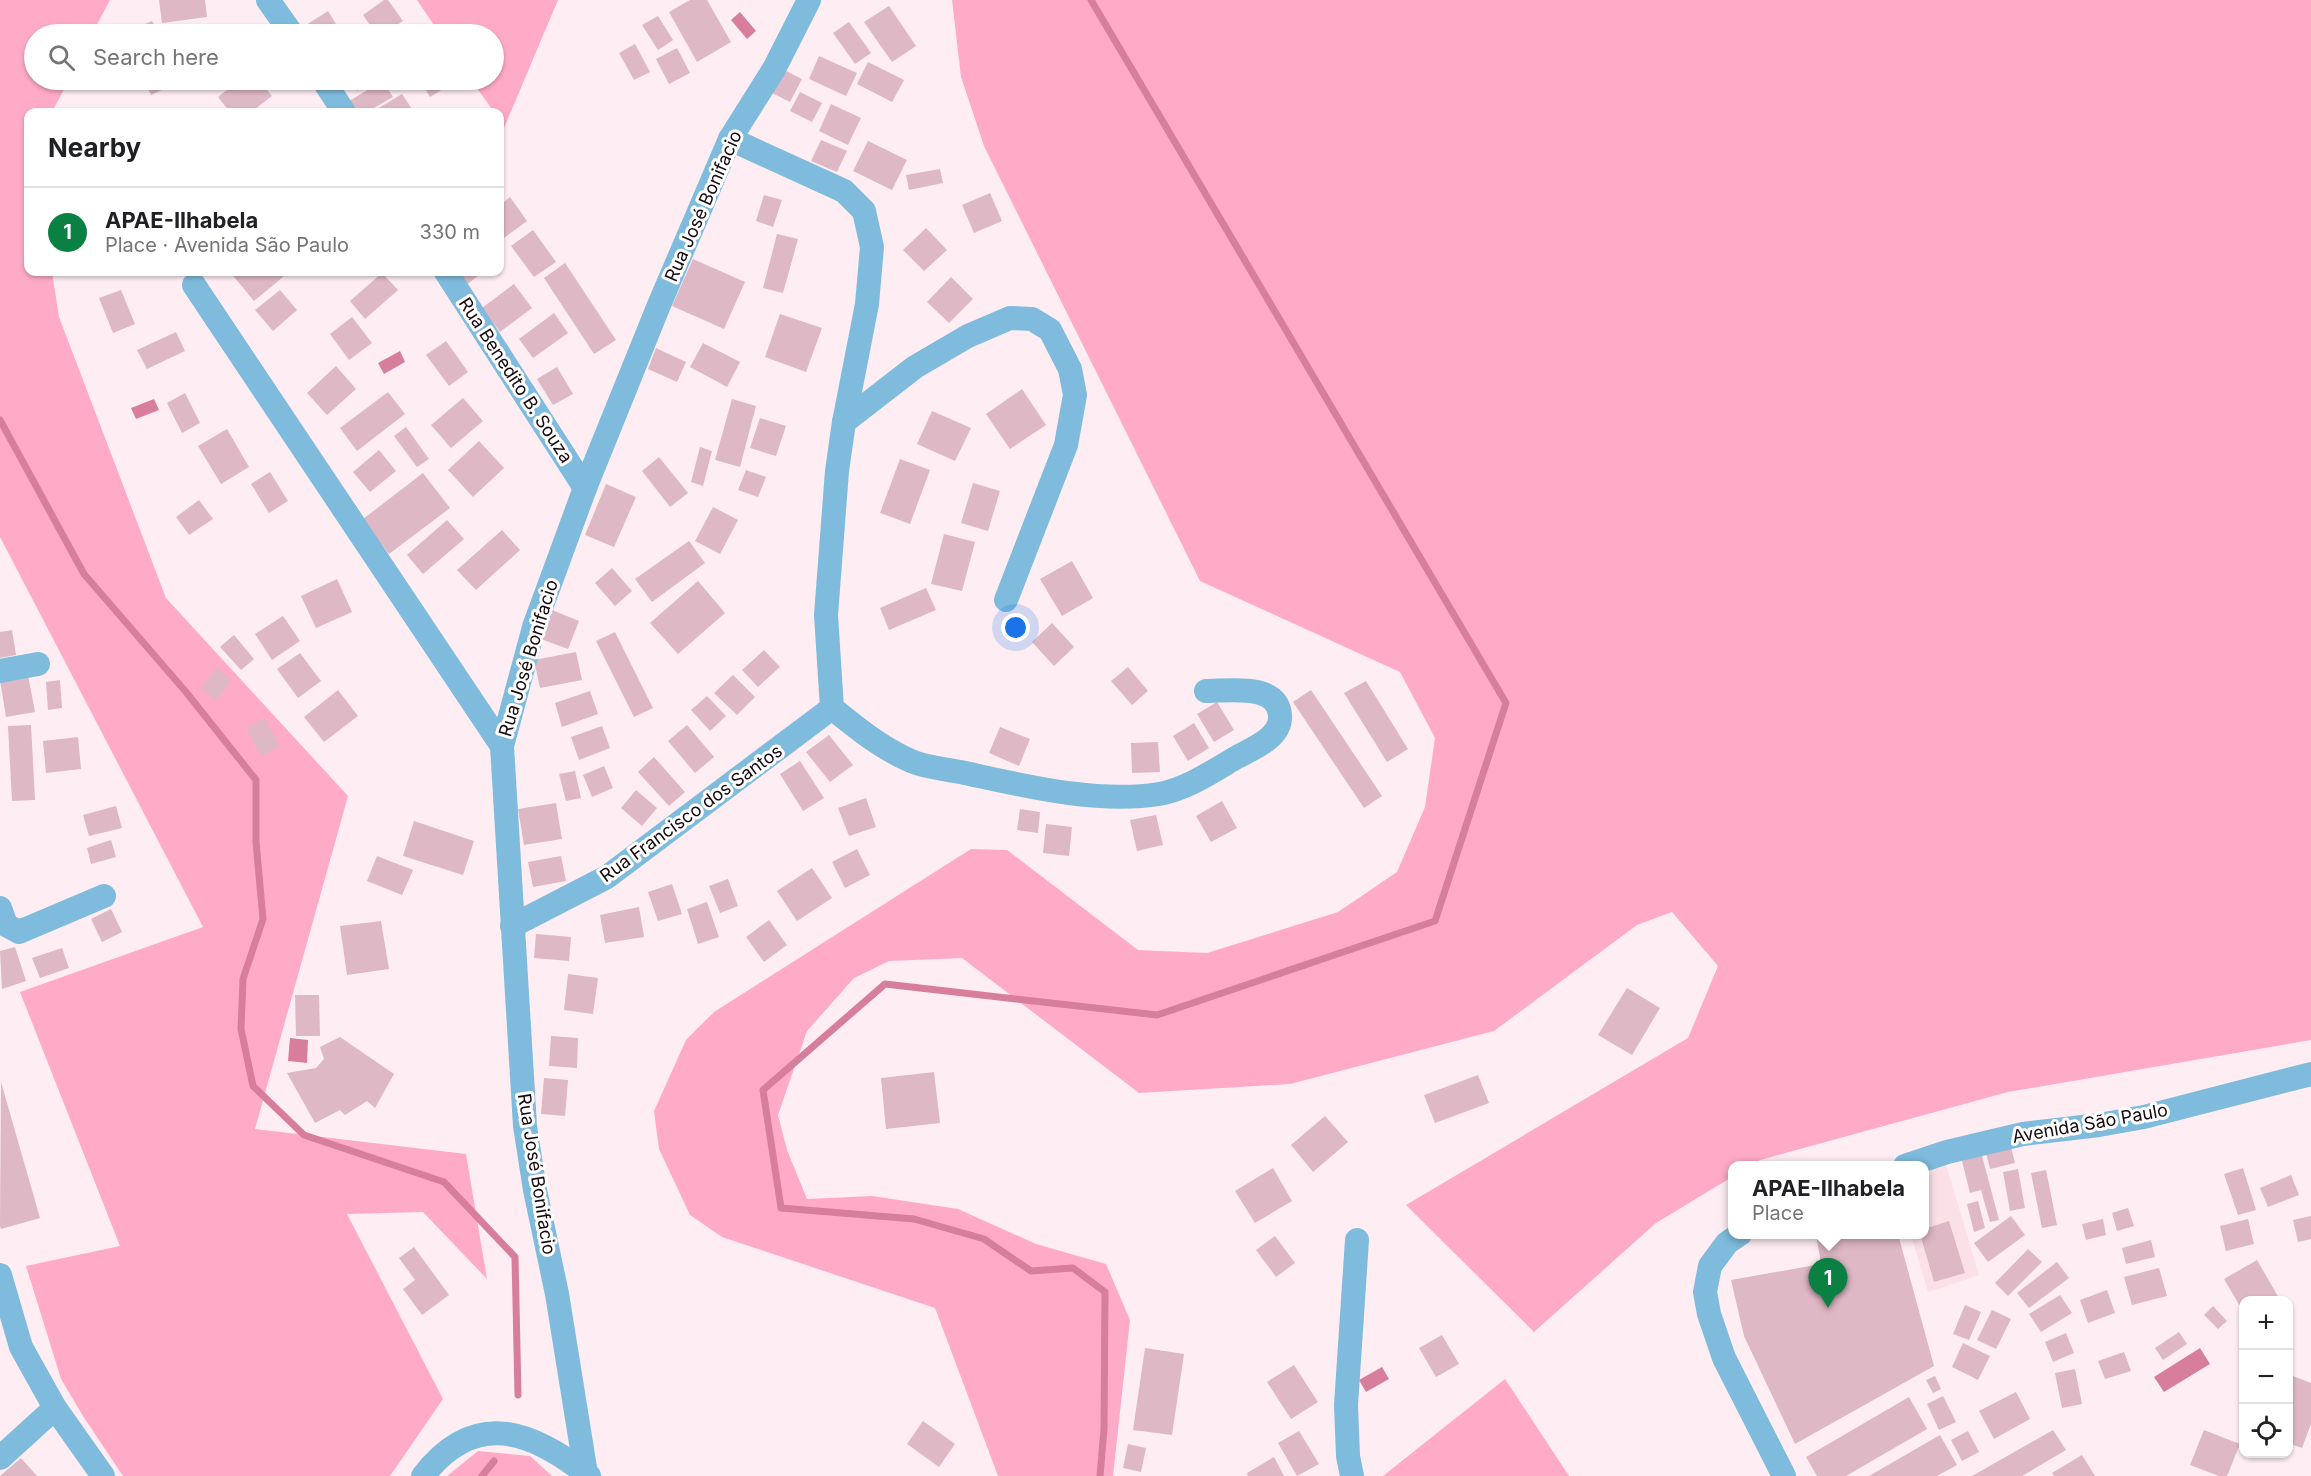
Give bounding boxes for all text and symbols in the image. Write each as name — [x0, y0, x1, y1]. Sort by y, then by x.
search box — [24, 24, 504, 90]
icon: search — [45, 41, 78, 74]
text: Search here — [93, 44, 219, 70]
street label: Rua José Bonifacio — [660, 127, 746, 285]
text: Nearby — [48, 132, 141, 163]
text: APAE-Ilhabela — [105, 207, 258, 233]
text: 1 — [63, 220, 72, 244]
text: 330 m — [420, 220, 480, 244]
text: Place · Avenida São Paulo — [105, 233, 349, 257]
street label: Rua Benedito B. Souza — [455, 293, 577, 467]
street label: Rua José Bonifacio — [494, 577, 562, 739]
your location — [1001, 613, 1030, 642]
street label: Rua Francisco dos Santos — [596, 740, 786, 886]
street label: Rua José Bonifacio — [514, 1092, 560, 1256]
street label: Avenida São Paulo — [2011, 1099, 2169, 1147]
popup — [1728, 1161, 1929, 1239]
text: APAE-Ilhabela — [1752, 1175, 1905, 1201]
text: Place — [1752, 1201, 1804, 1225]
pin: 1 — [1808, 1258, 1848, 1308]
map controls — [2239, 1296, 2293, 1458]
button: + — [2239, 1296, 2293, 1350]
button: − — [2239, 1350, 2293, 1404]
button: locate — [2239, 1404, 2293, 1458]

